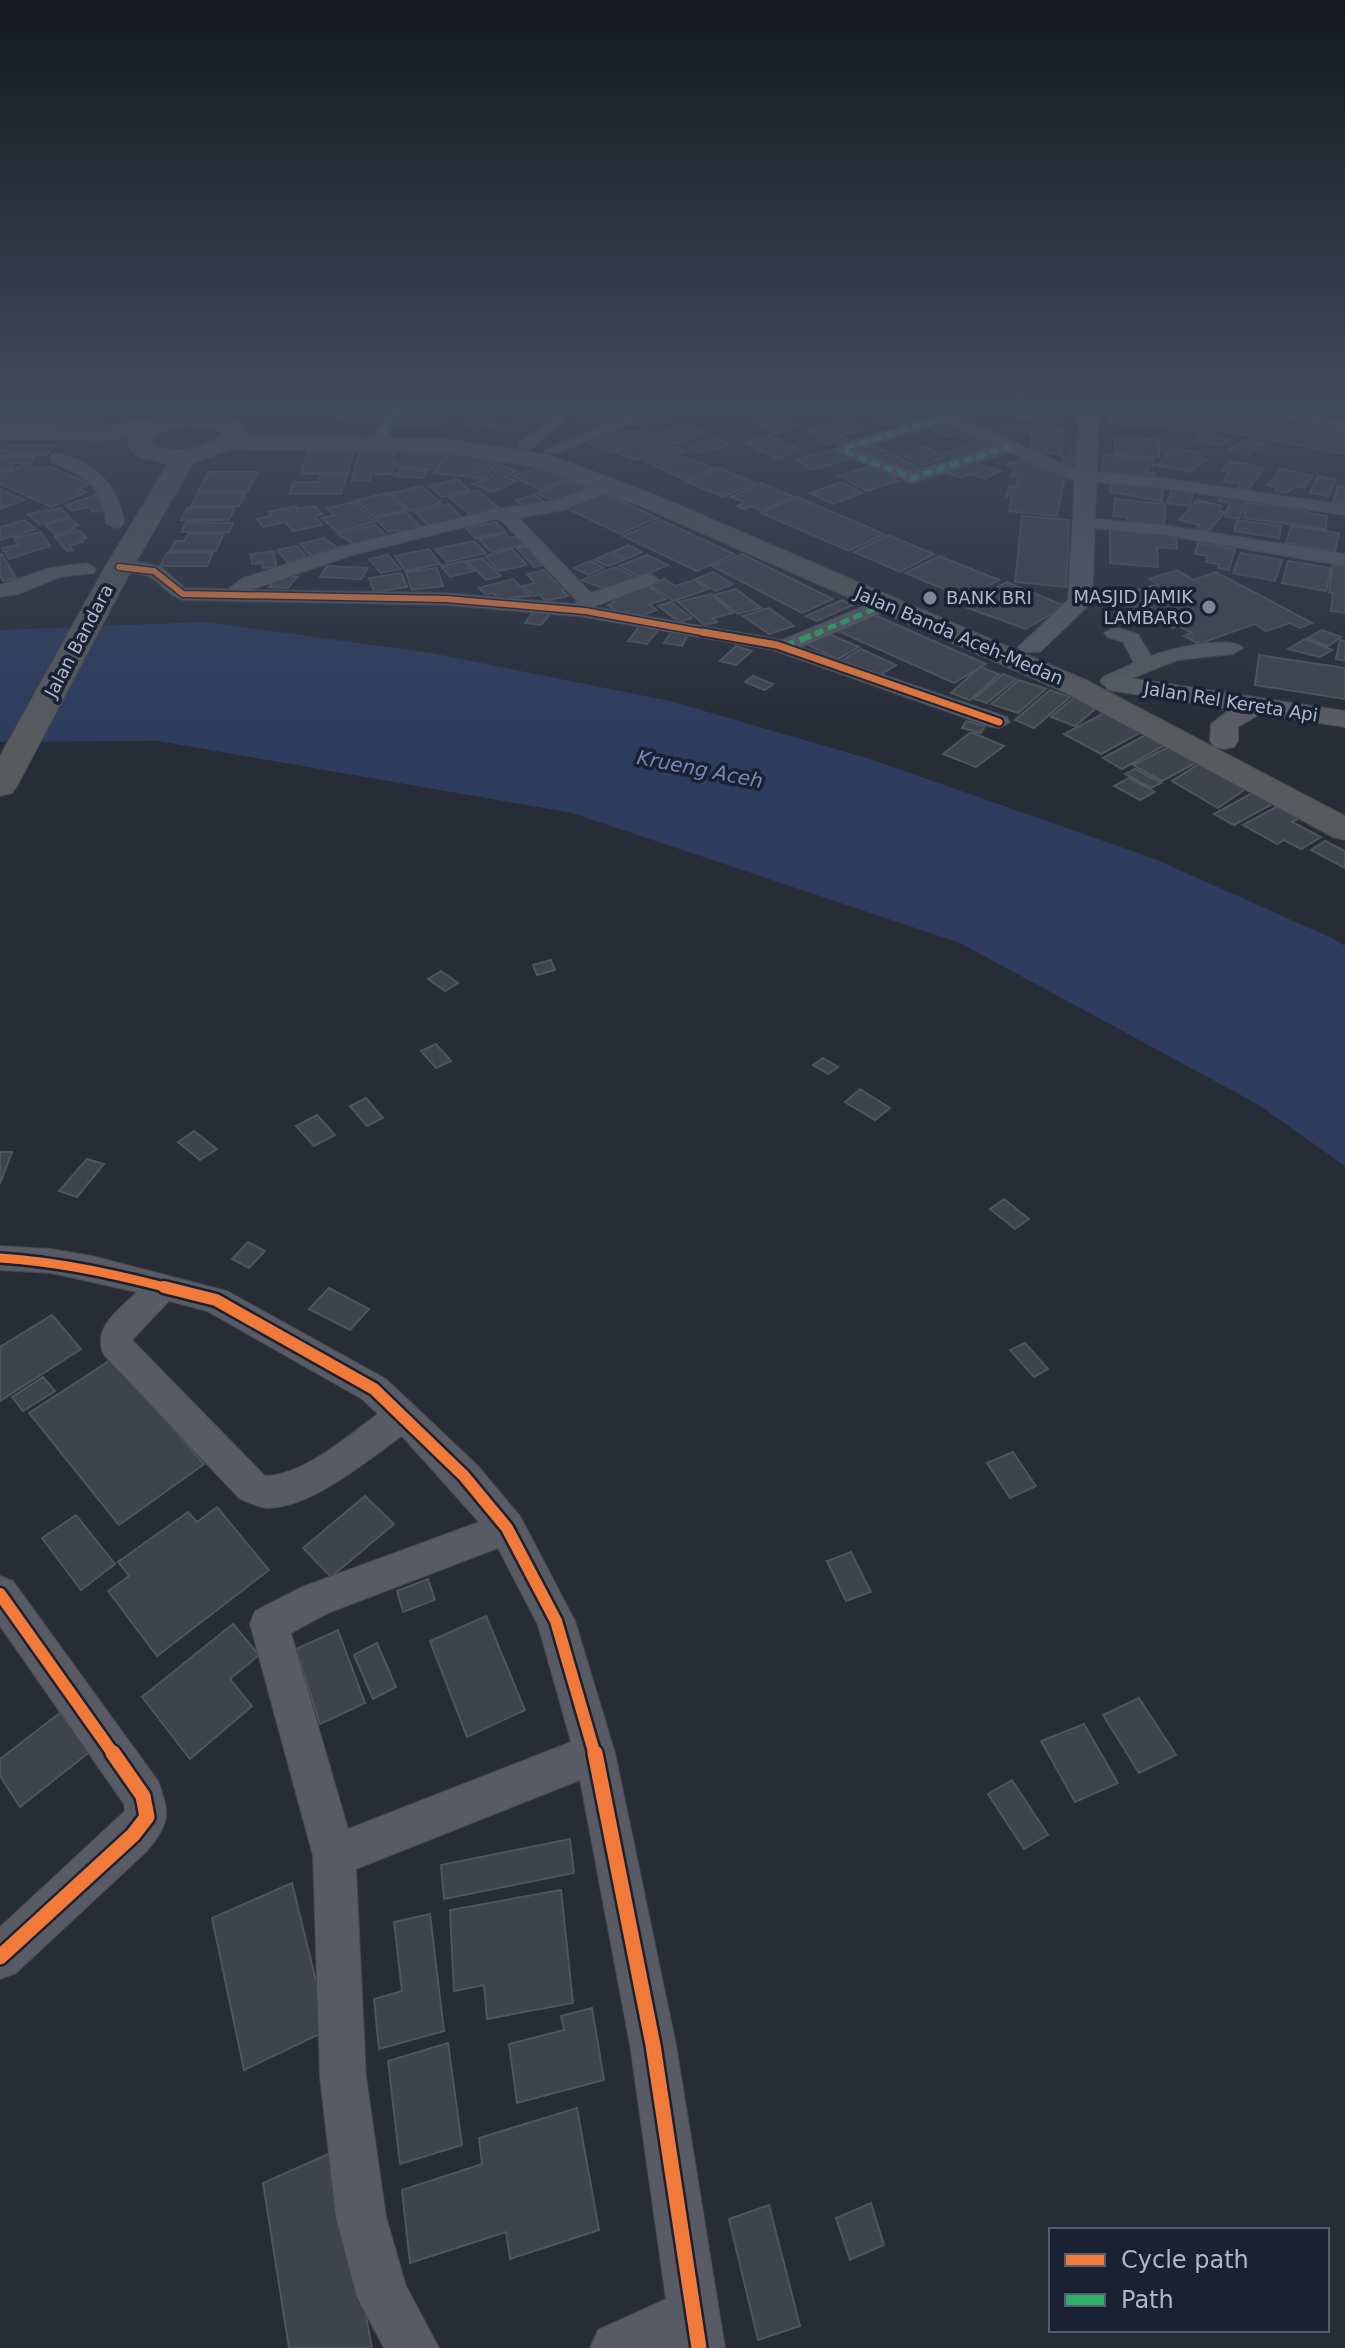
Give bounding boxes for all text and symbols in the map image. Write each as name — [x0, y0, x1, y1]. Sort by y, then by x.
street label: Jalan Bandara — [39, 581, 117, 702]
street label: Jalan Banda Aceh-Medan — [851, 582, 1066, 689]
place label: MASJID JAMIK LAMBARO — [1074, 586, 1194, 628]
place label: BANK BRI — [946, 587, 1032, 608]
marker: BANK BRI — [921, 589, 939, 607]
marker: MASJID JAMIK LAMBARO — [1200, 598, 1218, 616]
street label: Jalan Rel Kereta Api — [1142, 677, 1319, 726]
water label: Krueng Aceh — [635, 745, 765, 793]
legend — [1049, 2228, 1329, 2332]
text: Cycle path — [1121, 2246, 1249, 2274]
text: Path — [1121, 2286, 1174, 2314]

